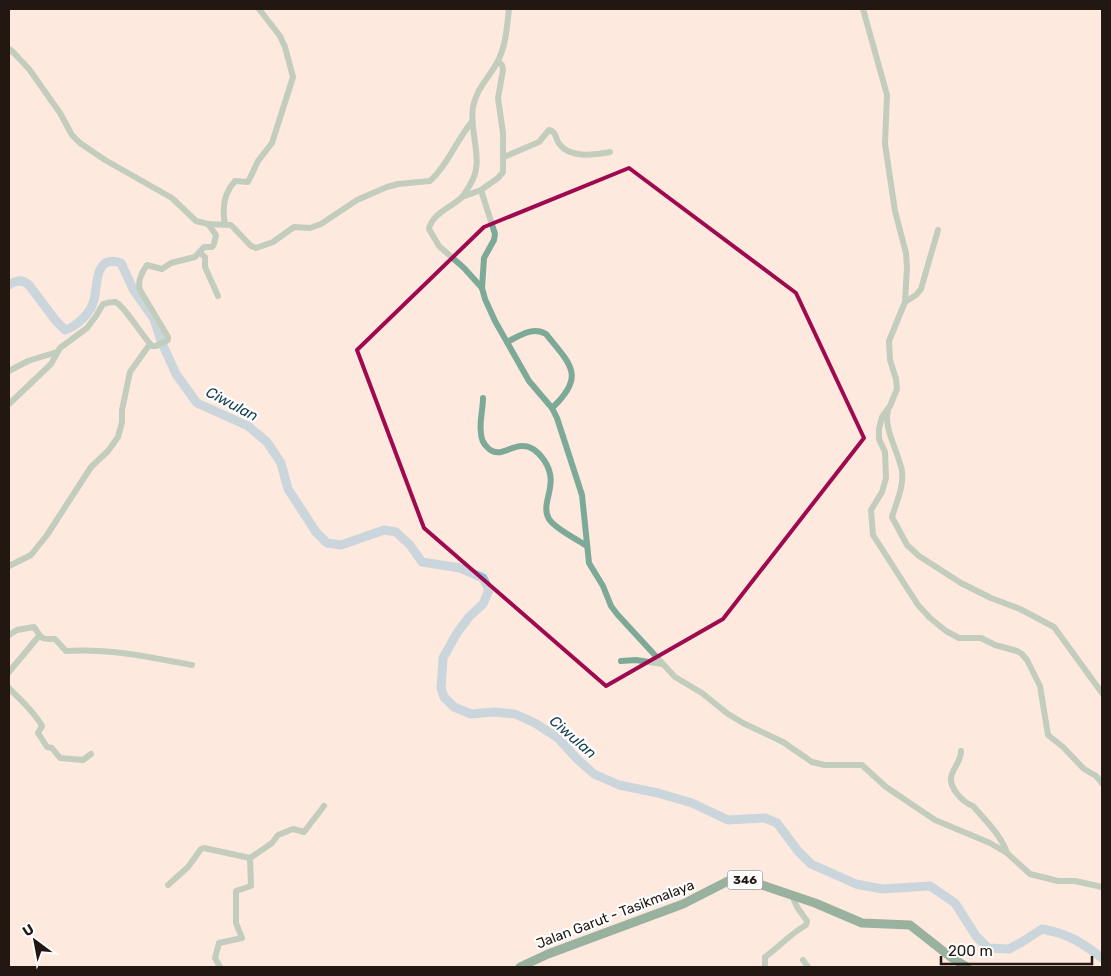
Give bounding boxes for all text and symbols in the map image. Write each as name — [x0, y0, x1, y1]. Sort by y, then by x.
water label: Ciwulan — [203, 383, 261, 425]
water label: Ciwulan — [546, 712, 600, 762]
road number: 346 — [728, 870, 762, 890]
street label: Jalan Garut - Tasikmalaya — [534, 876, 697, 953]
north arrow — [10, 916, 60, 966]
text: U — [20, 920, 37, 940]
scale bar — [941, 934, 1092, 966]
text: 200 m — [948, 942, 993, 960]

